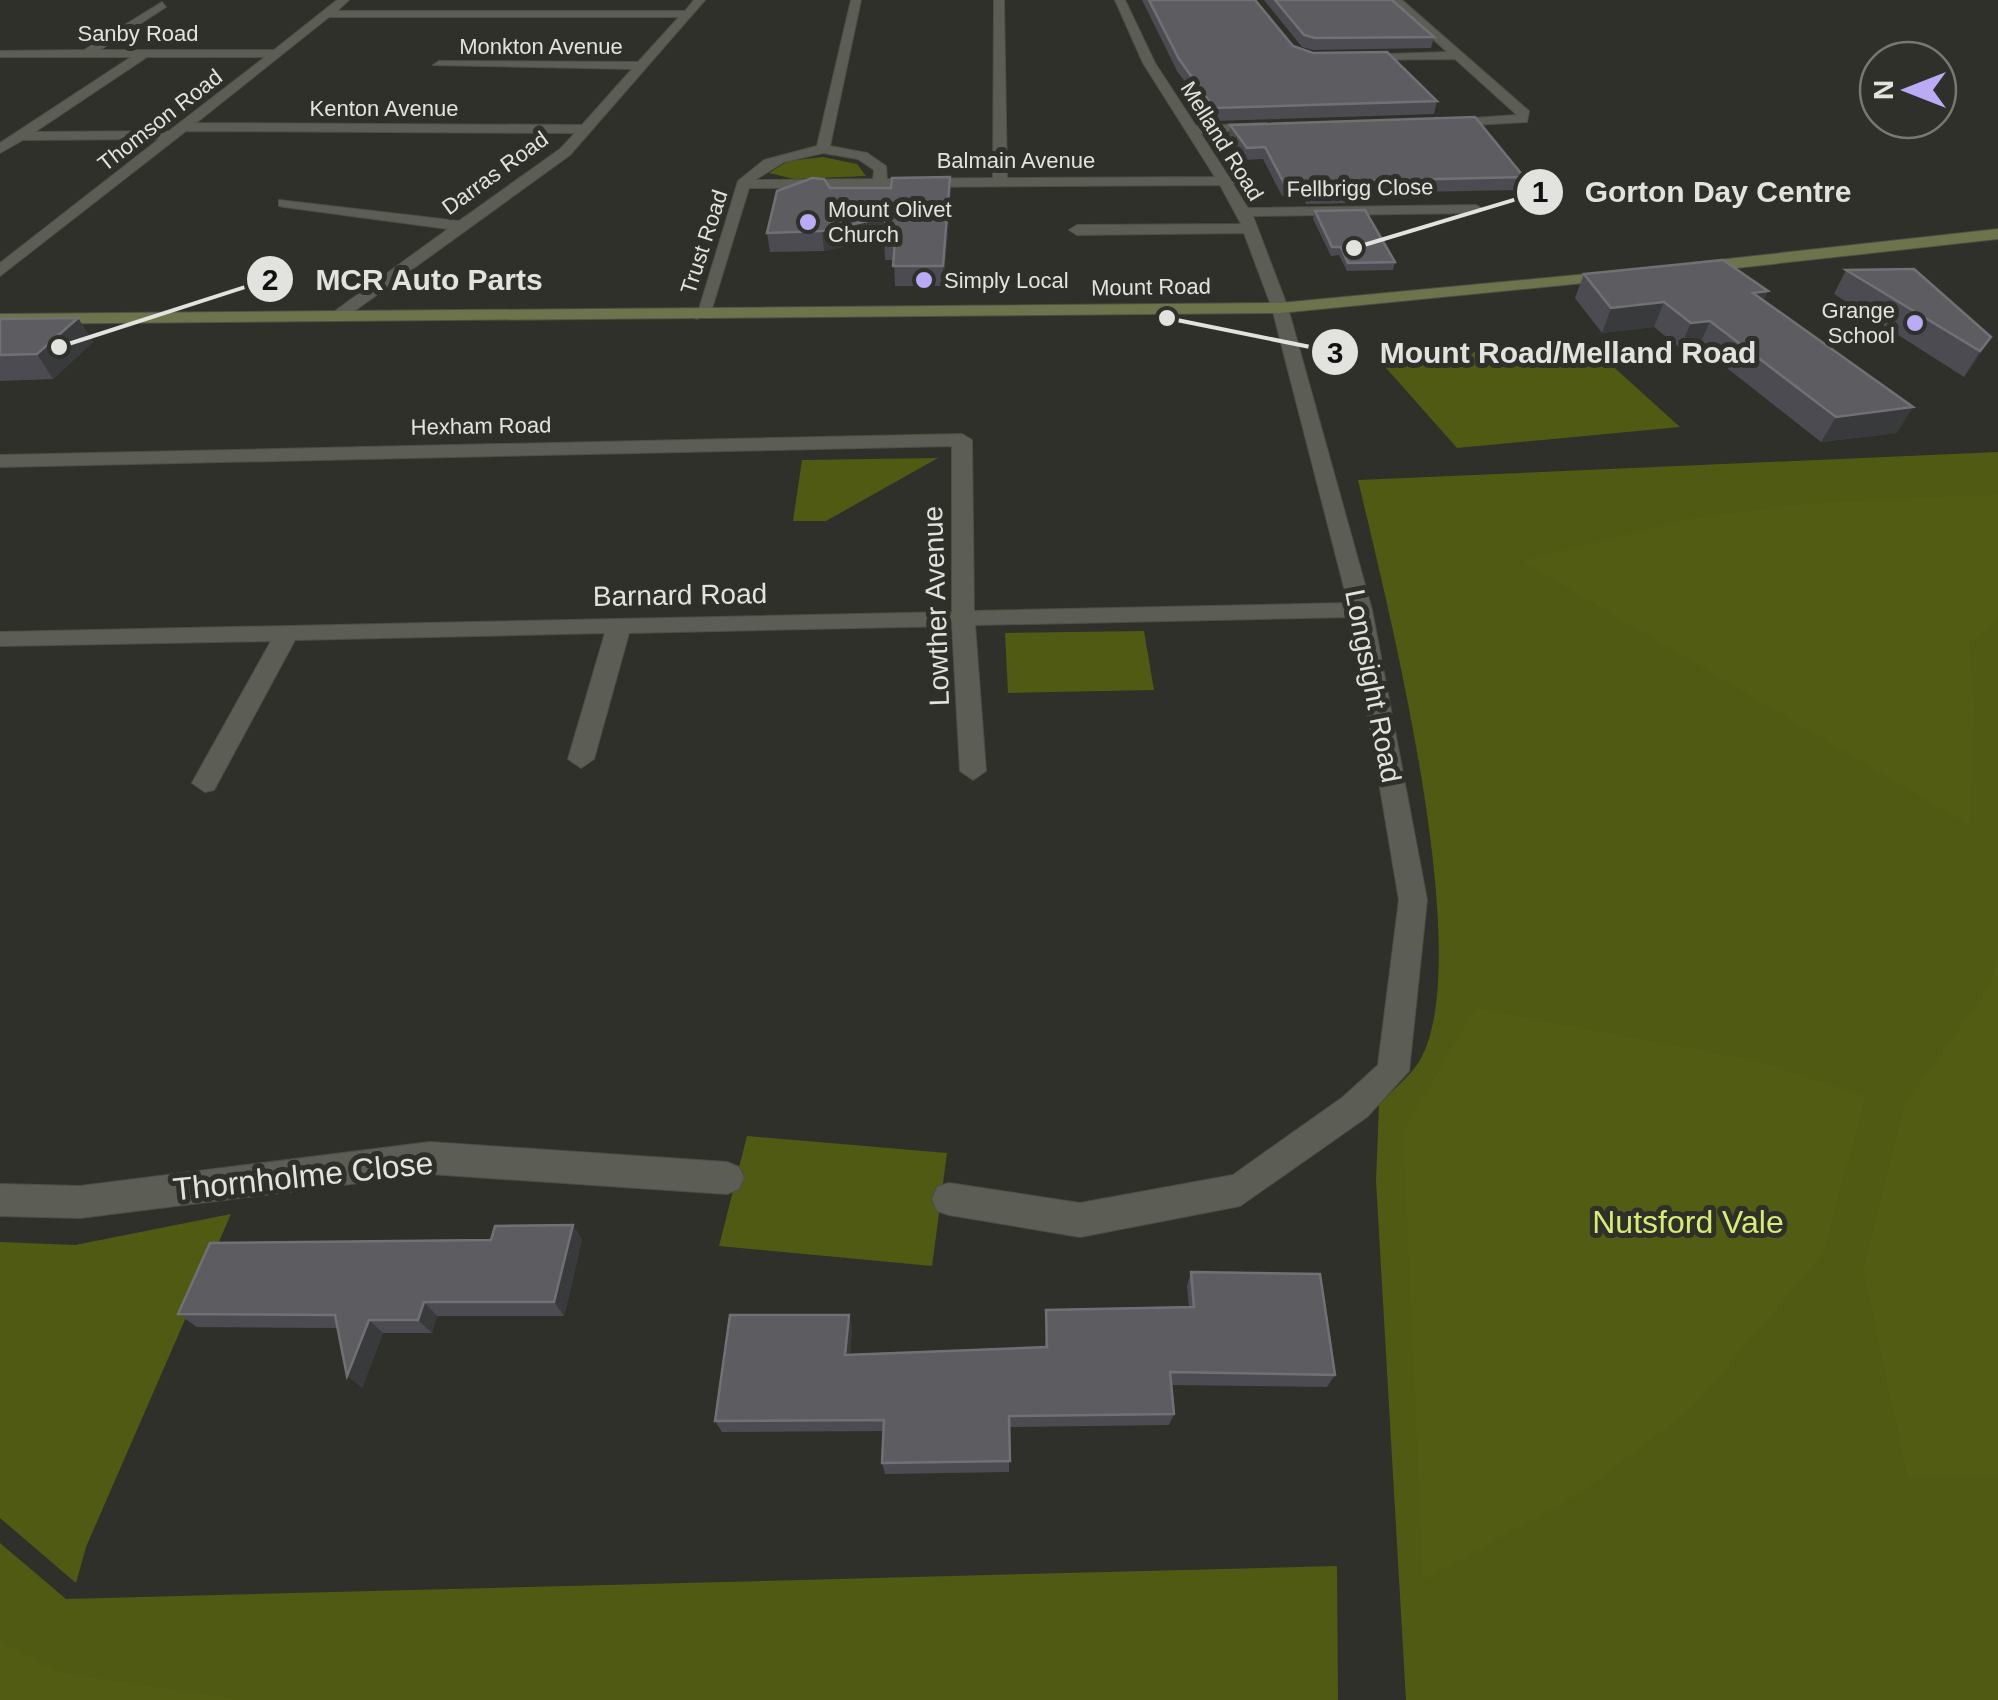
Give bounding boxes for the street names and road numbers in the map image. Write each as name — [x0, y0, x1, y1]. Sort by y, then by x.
street label: Sanby Road — [77, 21, 199, 46]
street label: Monkton Avenue — [459, 34, 623, 59]
street label: Thomson Road — [93, 64, 227, 176]
street label: Melland Road — [1175, 77, 1269, 205]
street label: Kenton Avenue — [310, 96, 458, 121]
street label: Darras Road — [437, 126, 553, 220]
street label: Balmain Avenue — [937, 148, 1095, 173]
street label: Fellbrigg Close — [1286, 174, 1434, 202]
street label: Trust Road — [675, 187, 733, 297]
street label: Mount Road — [1091, 273, 1211, 301]
street label: Hexham Road — [410, 412, 552, 440]
street label: Lowther Avenue — [917, 505, 955, 707]
street label: Barnard Road — [593, 578, 767, 612]
street label: Longsight Road — [1339, 587, 1407, 785]
street label: Thornholme Close — [171, 1144, 435, 1208]

